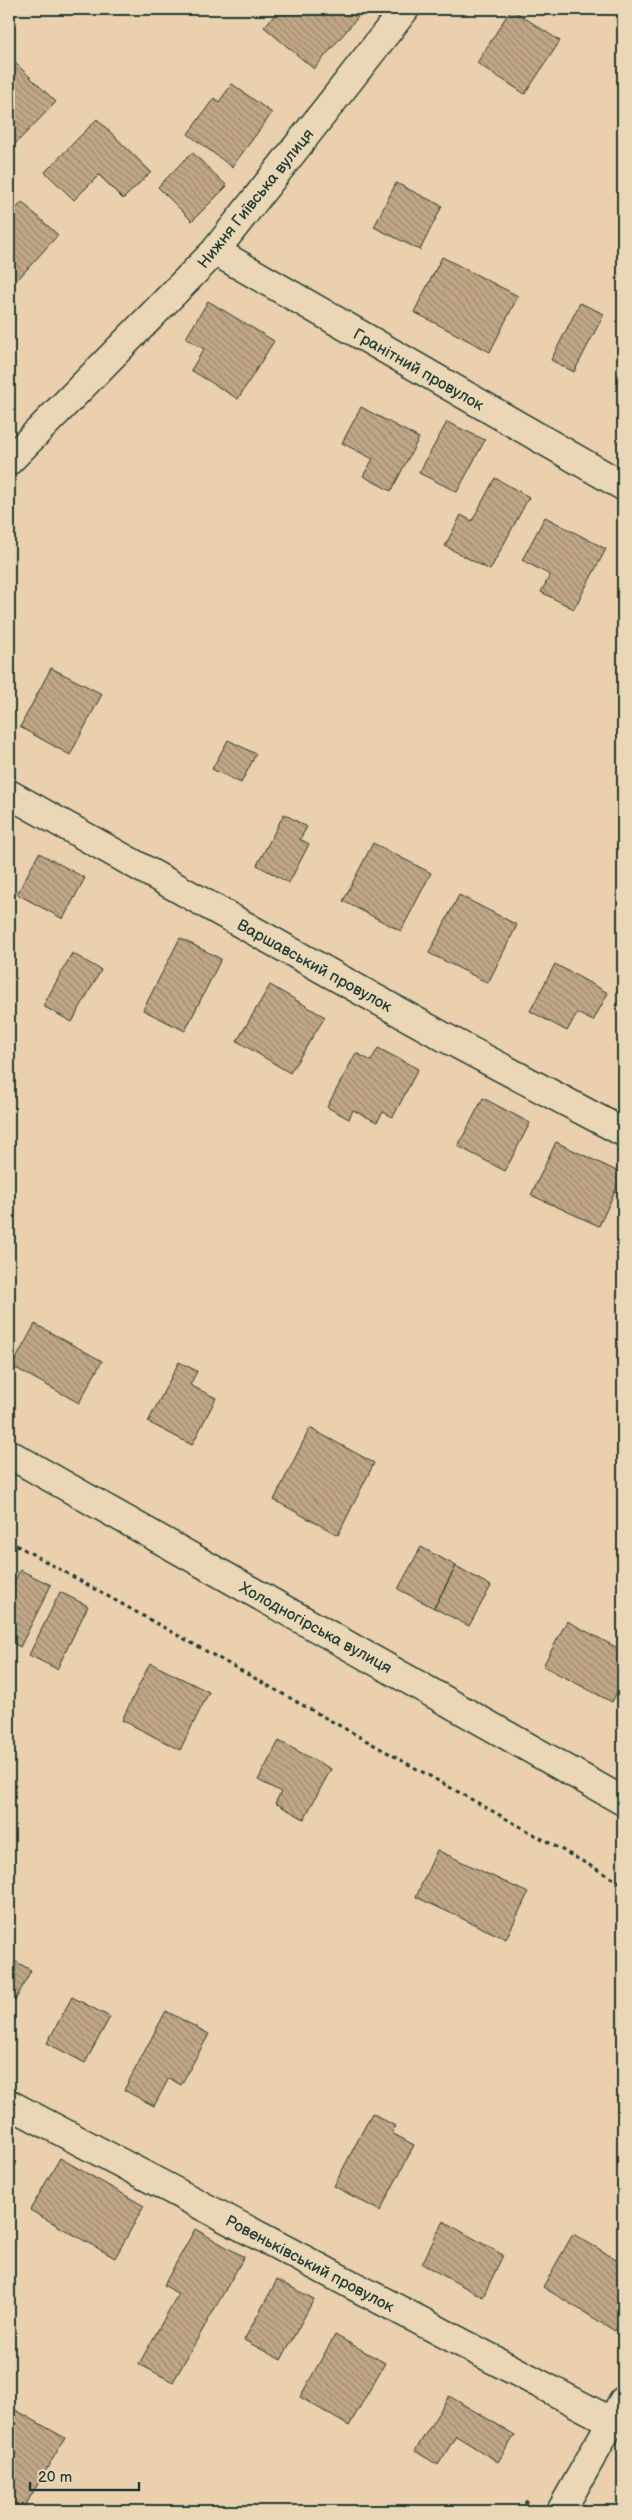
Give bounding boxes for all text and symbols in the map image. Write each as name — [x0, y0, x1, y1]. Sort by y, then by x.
street label: Нижня Гиївська вулиця — [194, 125, 318, 273]
street label: Гранітний провулок — [350, 325, 487, 416]
street label: Варшавський провулок — [234, 916, 395, 1017]
street label: Холодногірська вулиця — [236, 1579, 395, 1678]
street label: Ровеньківський провулок — [222, 2212, 397, 2317]
scale bar — [30, 2460, 139, 2492]
text: 20 m — [38, 2468, 72, 2487]

